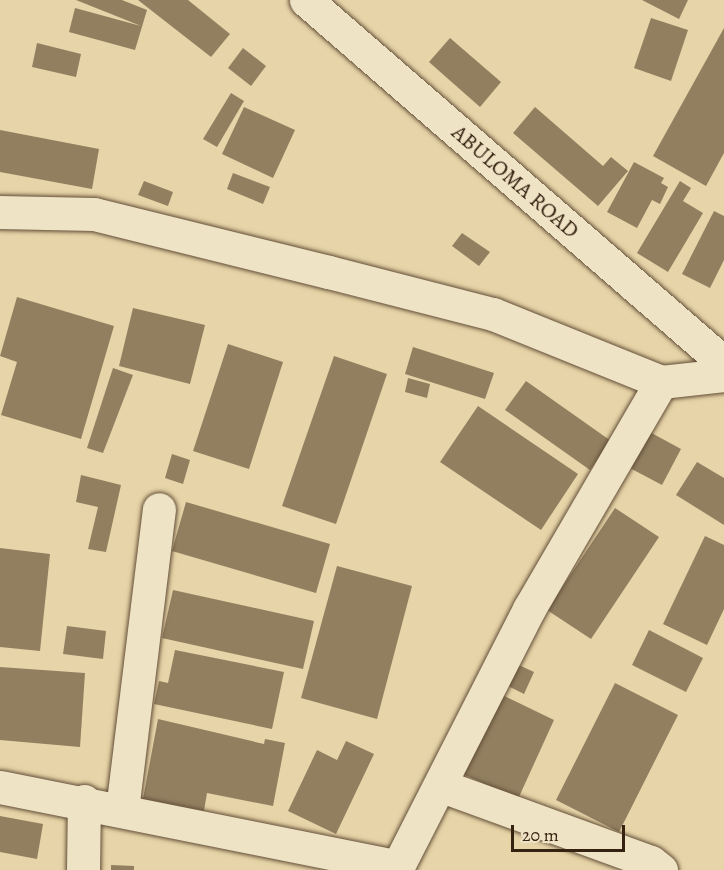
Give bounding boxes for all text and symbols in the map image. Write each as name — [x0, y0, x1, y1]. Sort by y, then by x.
street label: ABULOMA ROAD — [446, 120, 584, 244]
scale bar — [514, 813, 628, 851]
text: 20 m — [522, 823, 559, 847]

